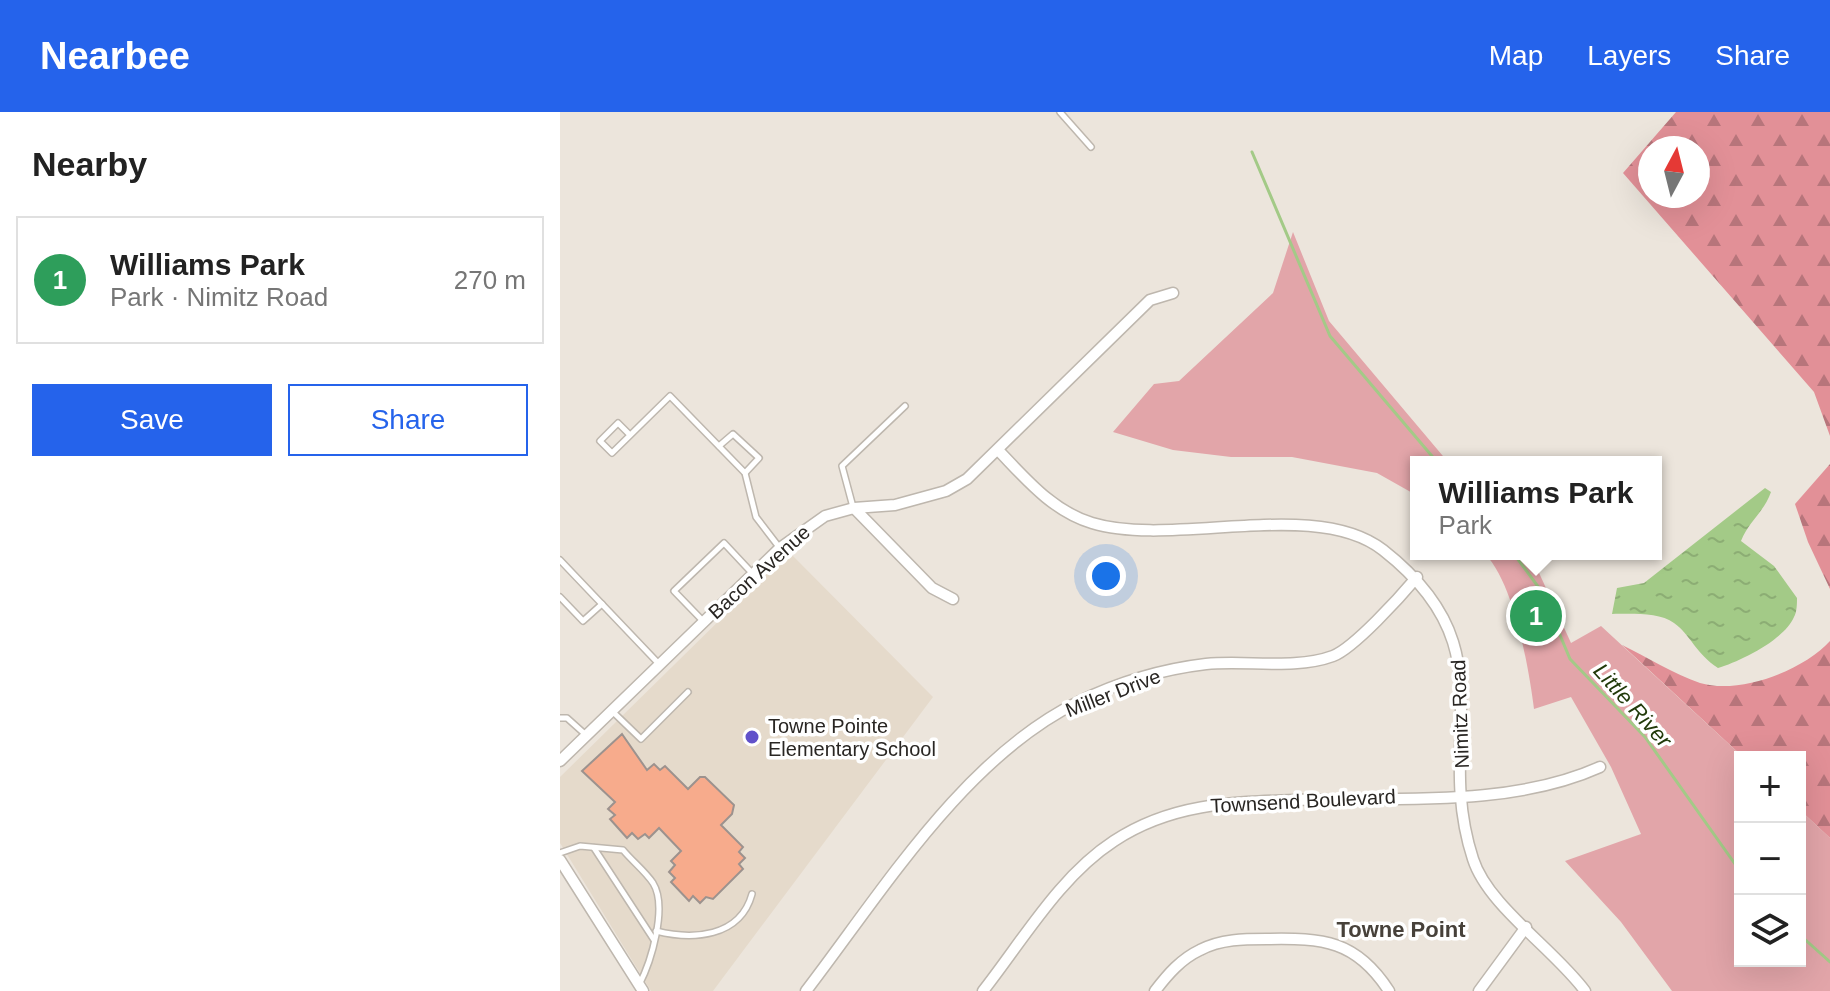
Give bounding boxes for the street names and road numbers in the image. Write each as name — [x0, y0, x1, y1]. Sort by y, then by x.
street label: Bacon Avenue — [704, 521, 814, 623]
street label: Nimitz Road — [1447, 659, 1473, 769]
street label: Miller Drive — [1062, 665, 1164, 721]
street label: Townsend Boulevard — [1210, 785, 1396, 817]

